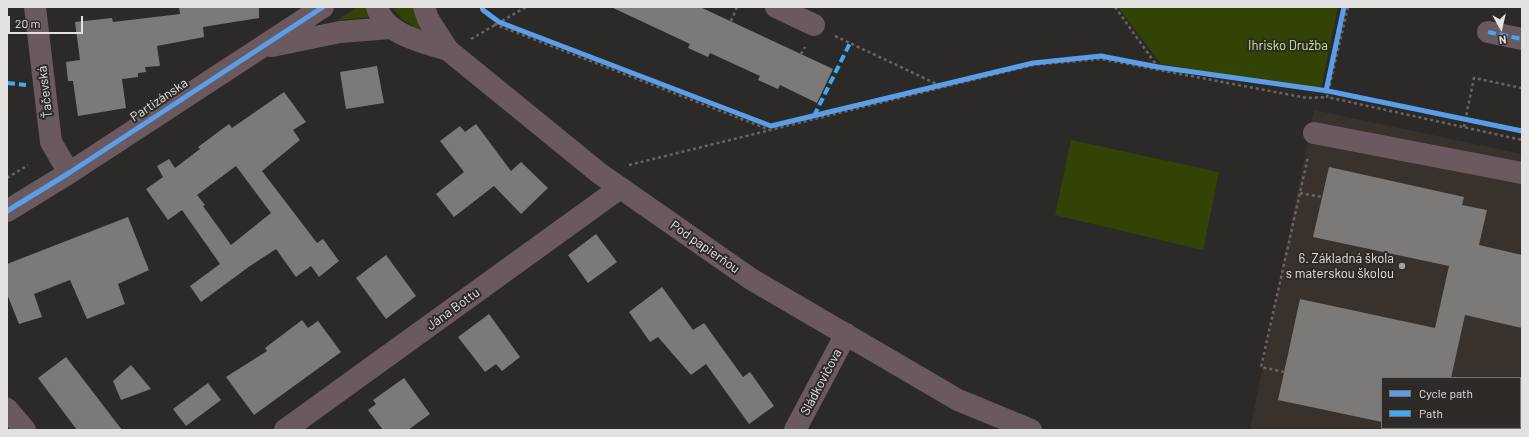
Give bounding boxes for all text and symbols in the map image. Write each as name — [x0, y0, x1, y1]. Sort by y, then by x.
scale bar — [10, 8, 85, 34]
north arrow — [1481, 8, 1521, 48]
text: 20 m — [15, 16, 41, 30]
text: N — [1498, 33, 1507, 47]
park label: Ihrisko Družba — [1248, 38, 1328, 54]
street label: Ťačevská — [34, 65, 56, 119]
street label: Partizánska — [127, 75, 191, 125]
street label: Pod papierňou — [667, 217, 743, 277]
place label: 6. Základná škola s materskou školou — [1286, 251, 1394, 282]
marker: 6. Základná škola s materskou školou — [1397, 261, 1407, 271]
street label: Jána Bottu — [423, 284, 483, 334]
street label: Sládkovičova — [797, 346, 845, 418]
legend — [1381, 377, 1521, 429]
text: Cycle path — [1419, 386, 1473, 400]
text: Path — [1419, 406, 1443, 420]

